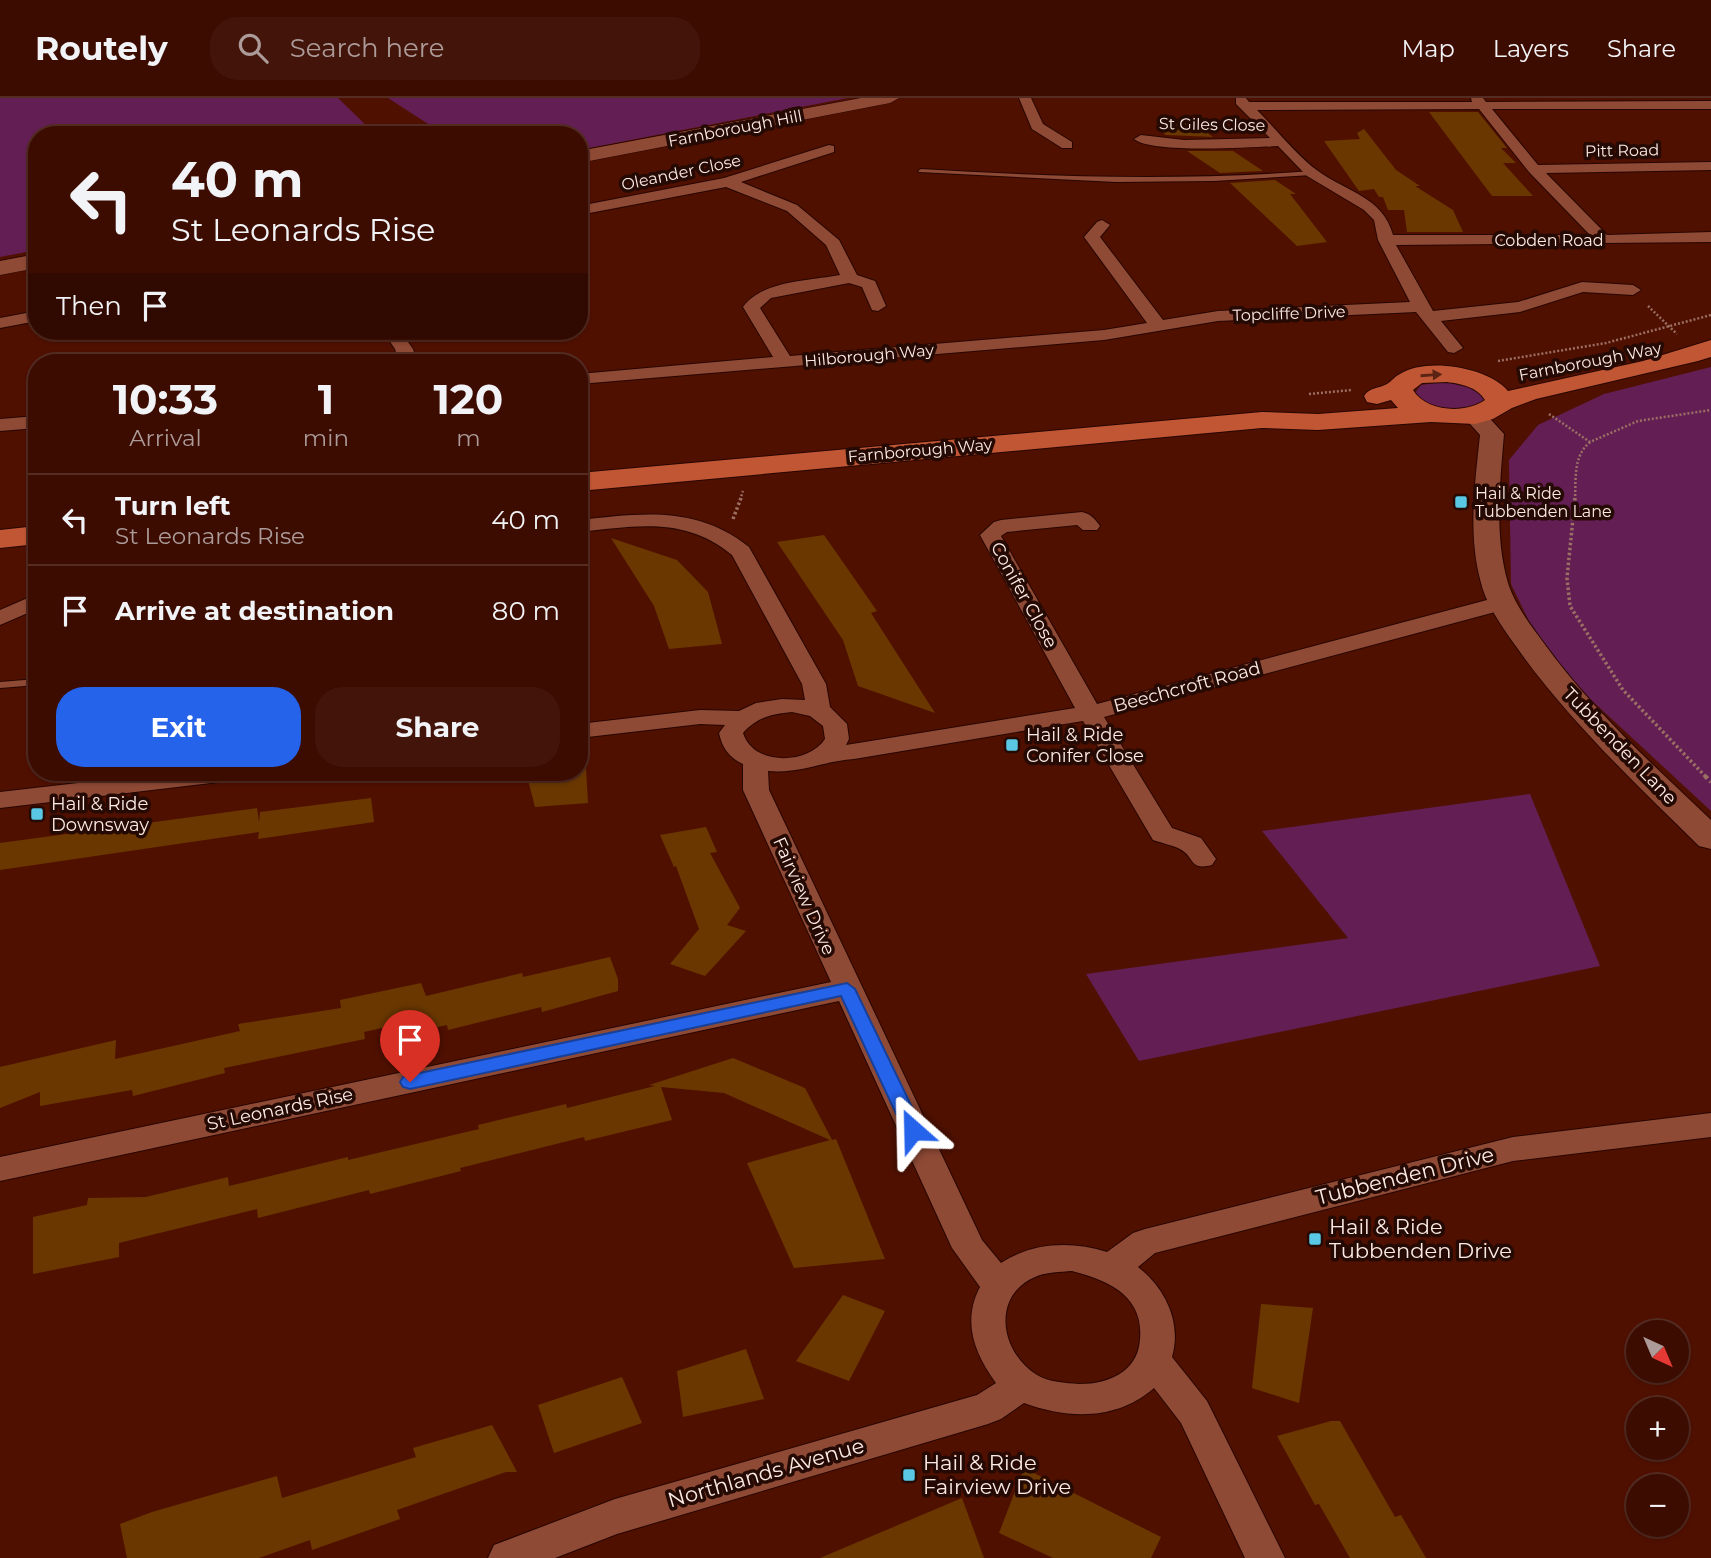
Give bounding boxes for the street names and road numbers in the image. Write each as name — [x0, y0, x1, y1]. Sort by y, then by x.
street label: Farnborough Hill — [666, 106, 804, 151]
street label: St Giles Close — [1159, 114, 1265, 135]
street label: Pitt Road — [1585, 140, 1659, 161]
street label: Oleander Close — [620, 151, 743, 194]
street label: Cobden Road — [1494, 231, 1604, 250]
street label: Topcliffe Drive — [1232, 302, 1346, 325]
street label: Farnborough Way — [1517, 338, 1663, 385]
street label: Hilborough Way — [803, 340, 935, 371]
street label: Farnborough Way — [847, 435, 993, 466]
street label: Conifer Close — [986, 538, 1062, 652]
street label: Beechcroft Road — [1111, 657, 1263, 717]
street label: Tubbenden Lane — [1559, 683, 1681, 809]
street label: Fairview Drive — [768, 834, 840, 959]
street label: St Leonards Rise — [205, 1083, 355, 1135]
street label: Tubbenden Drive — [1313, 1141, 1497, 1210]
street label: Northlands Avenue — [665, 1433, 867, 1513]

